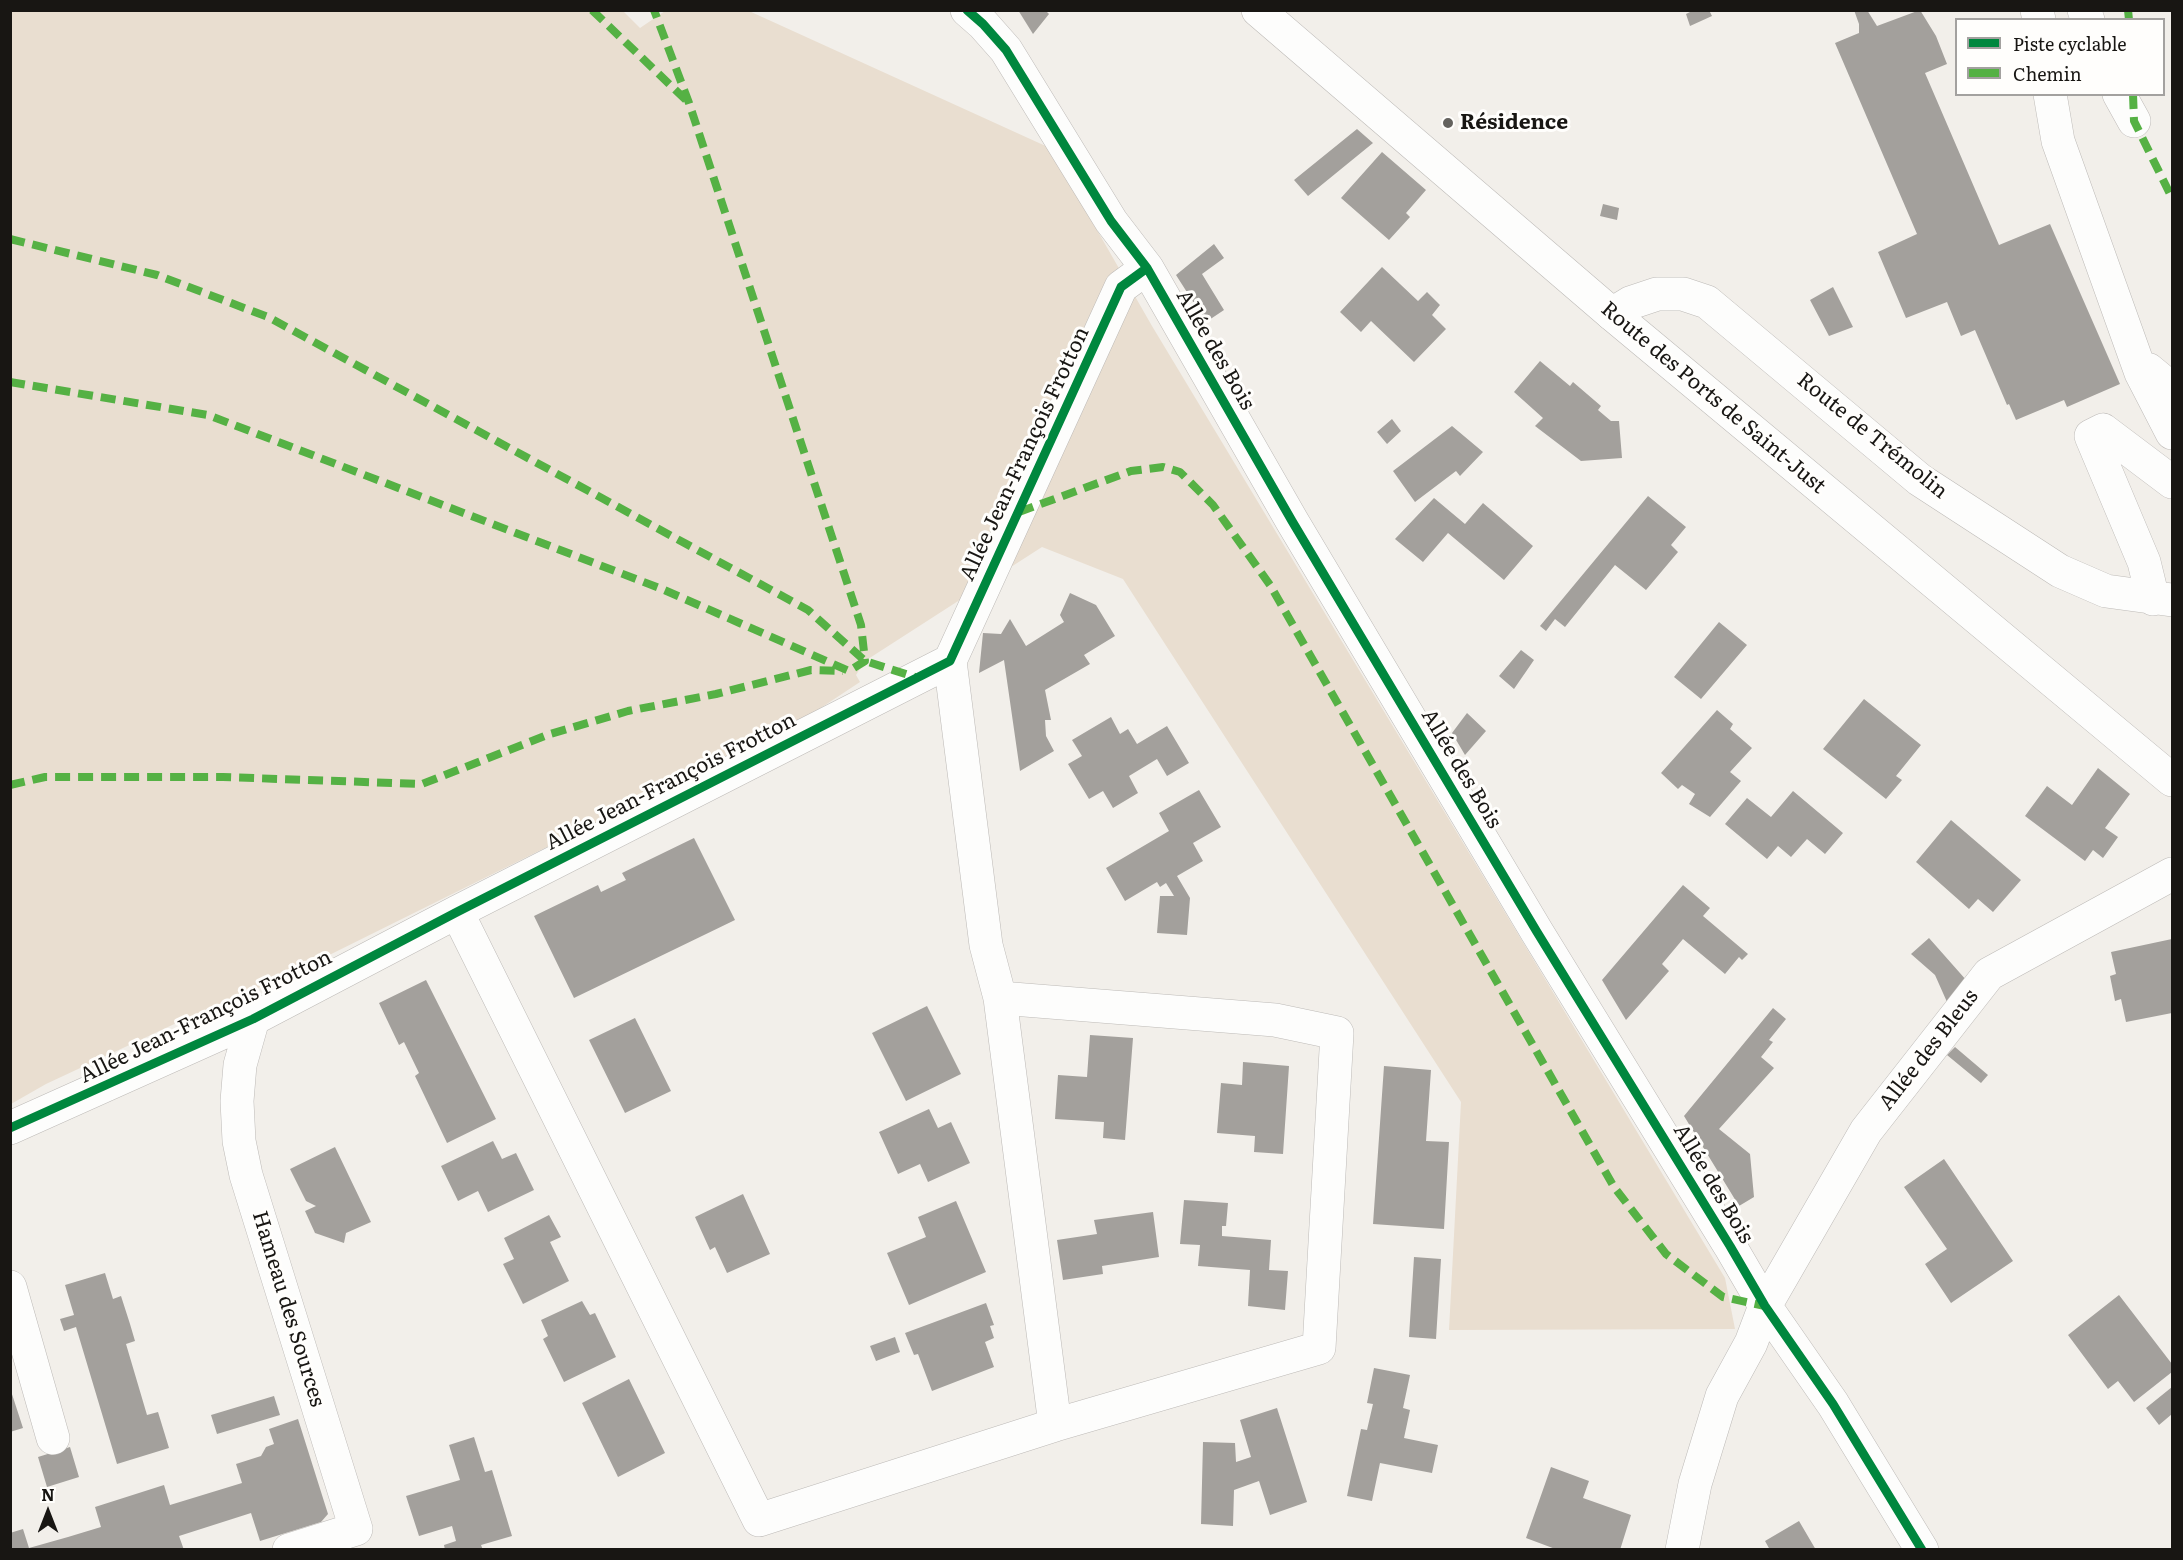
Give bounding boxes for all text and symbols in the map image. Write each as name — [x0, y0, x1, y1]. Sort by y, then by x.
legend — [1955, 18, 2165, 96]
text: Piste cyclable — [2013, 30, 2127, 57]
text: Chemin — [2013, 60, 2082, 87]
place label: Résidence — [1460, 110, 1568, 136]
marker: Résidence — [1441, 116, 1455, 130]
street label: Allée des Bois — [1170, 285, 1260, 415]
street label: Route des Ports de Saint-Just — [1596, 297, 1830, 499]
street label: Allée Jean-François Frotton — [955, 323, 1095, 585]
street label: Route de Trémolin — [1792, 368, 1952, 504]
street label: Allée des Bois — [1415, 705, 1507, 833]
street label: Allée Jean-François Frotton — [542, 708, 800, 856]
street label: Allée Jean-François Frotton — [76, 945, 336, 1089]
street label: Allée des Bleus — [1874, 985, 1984, 1115]
street label: Allée des Bois — [1667, 1120, 1759, 1248]
street label: Hameau des Sources — [246, 1208, 330, 1410]
north arrow — [18, 1482, 78, 1542]
text: N — [41, 1482, 55, 1506]

